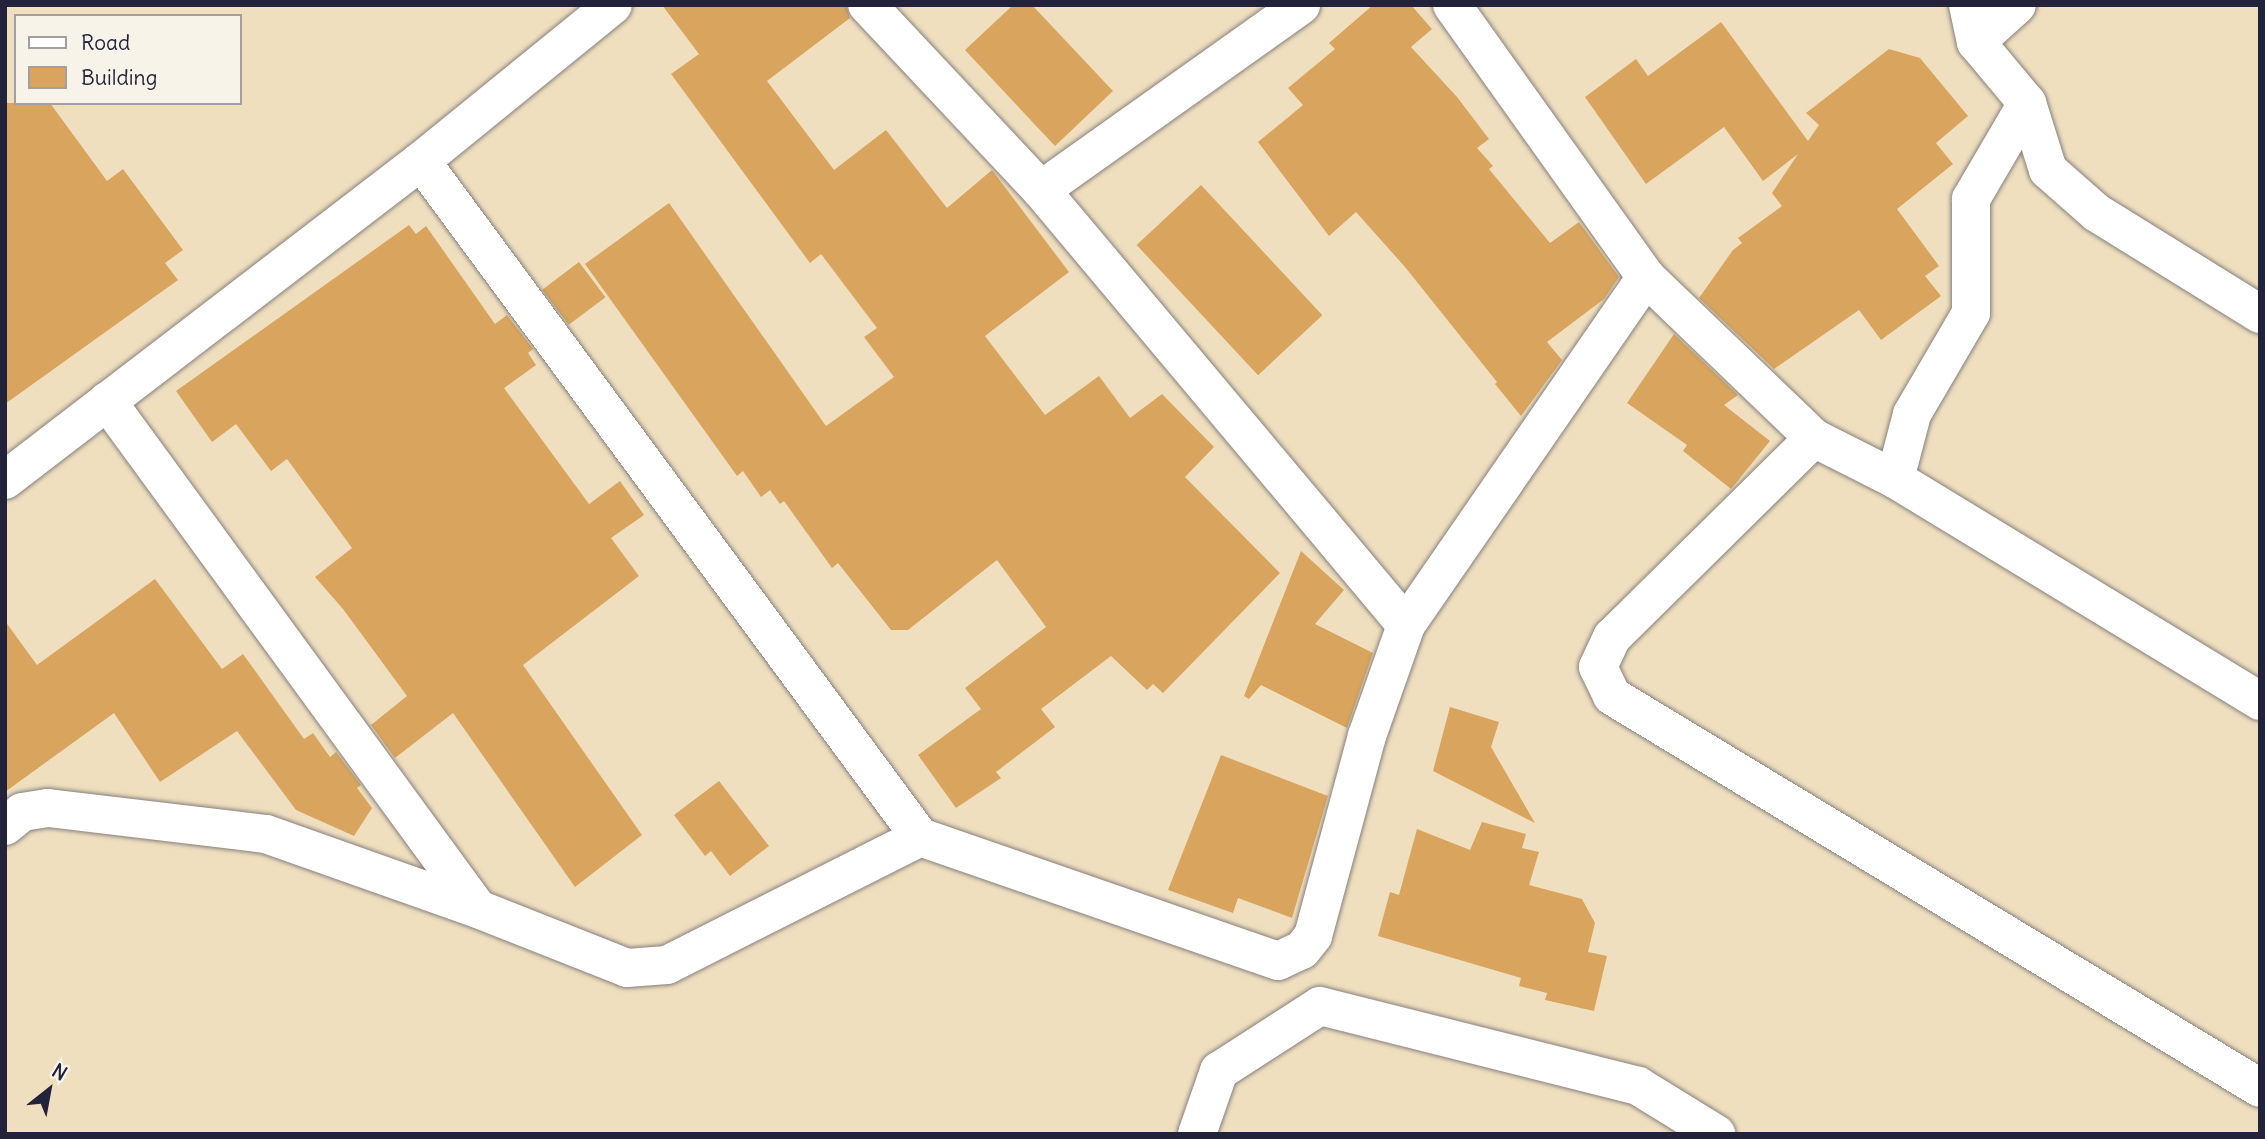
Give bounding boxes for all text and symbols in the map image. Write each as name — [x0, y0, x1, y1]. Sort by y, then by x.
legend — [14, 14, 242, 105]
text: Road — [81, 29, 130, 56]
text: Building — [81, 64, 157, 91]
north arrow — [14, 1055, 84, 1125]
text: N — [48, 1058, 72, 1086]

